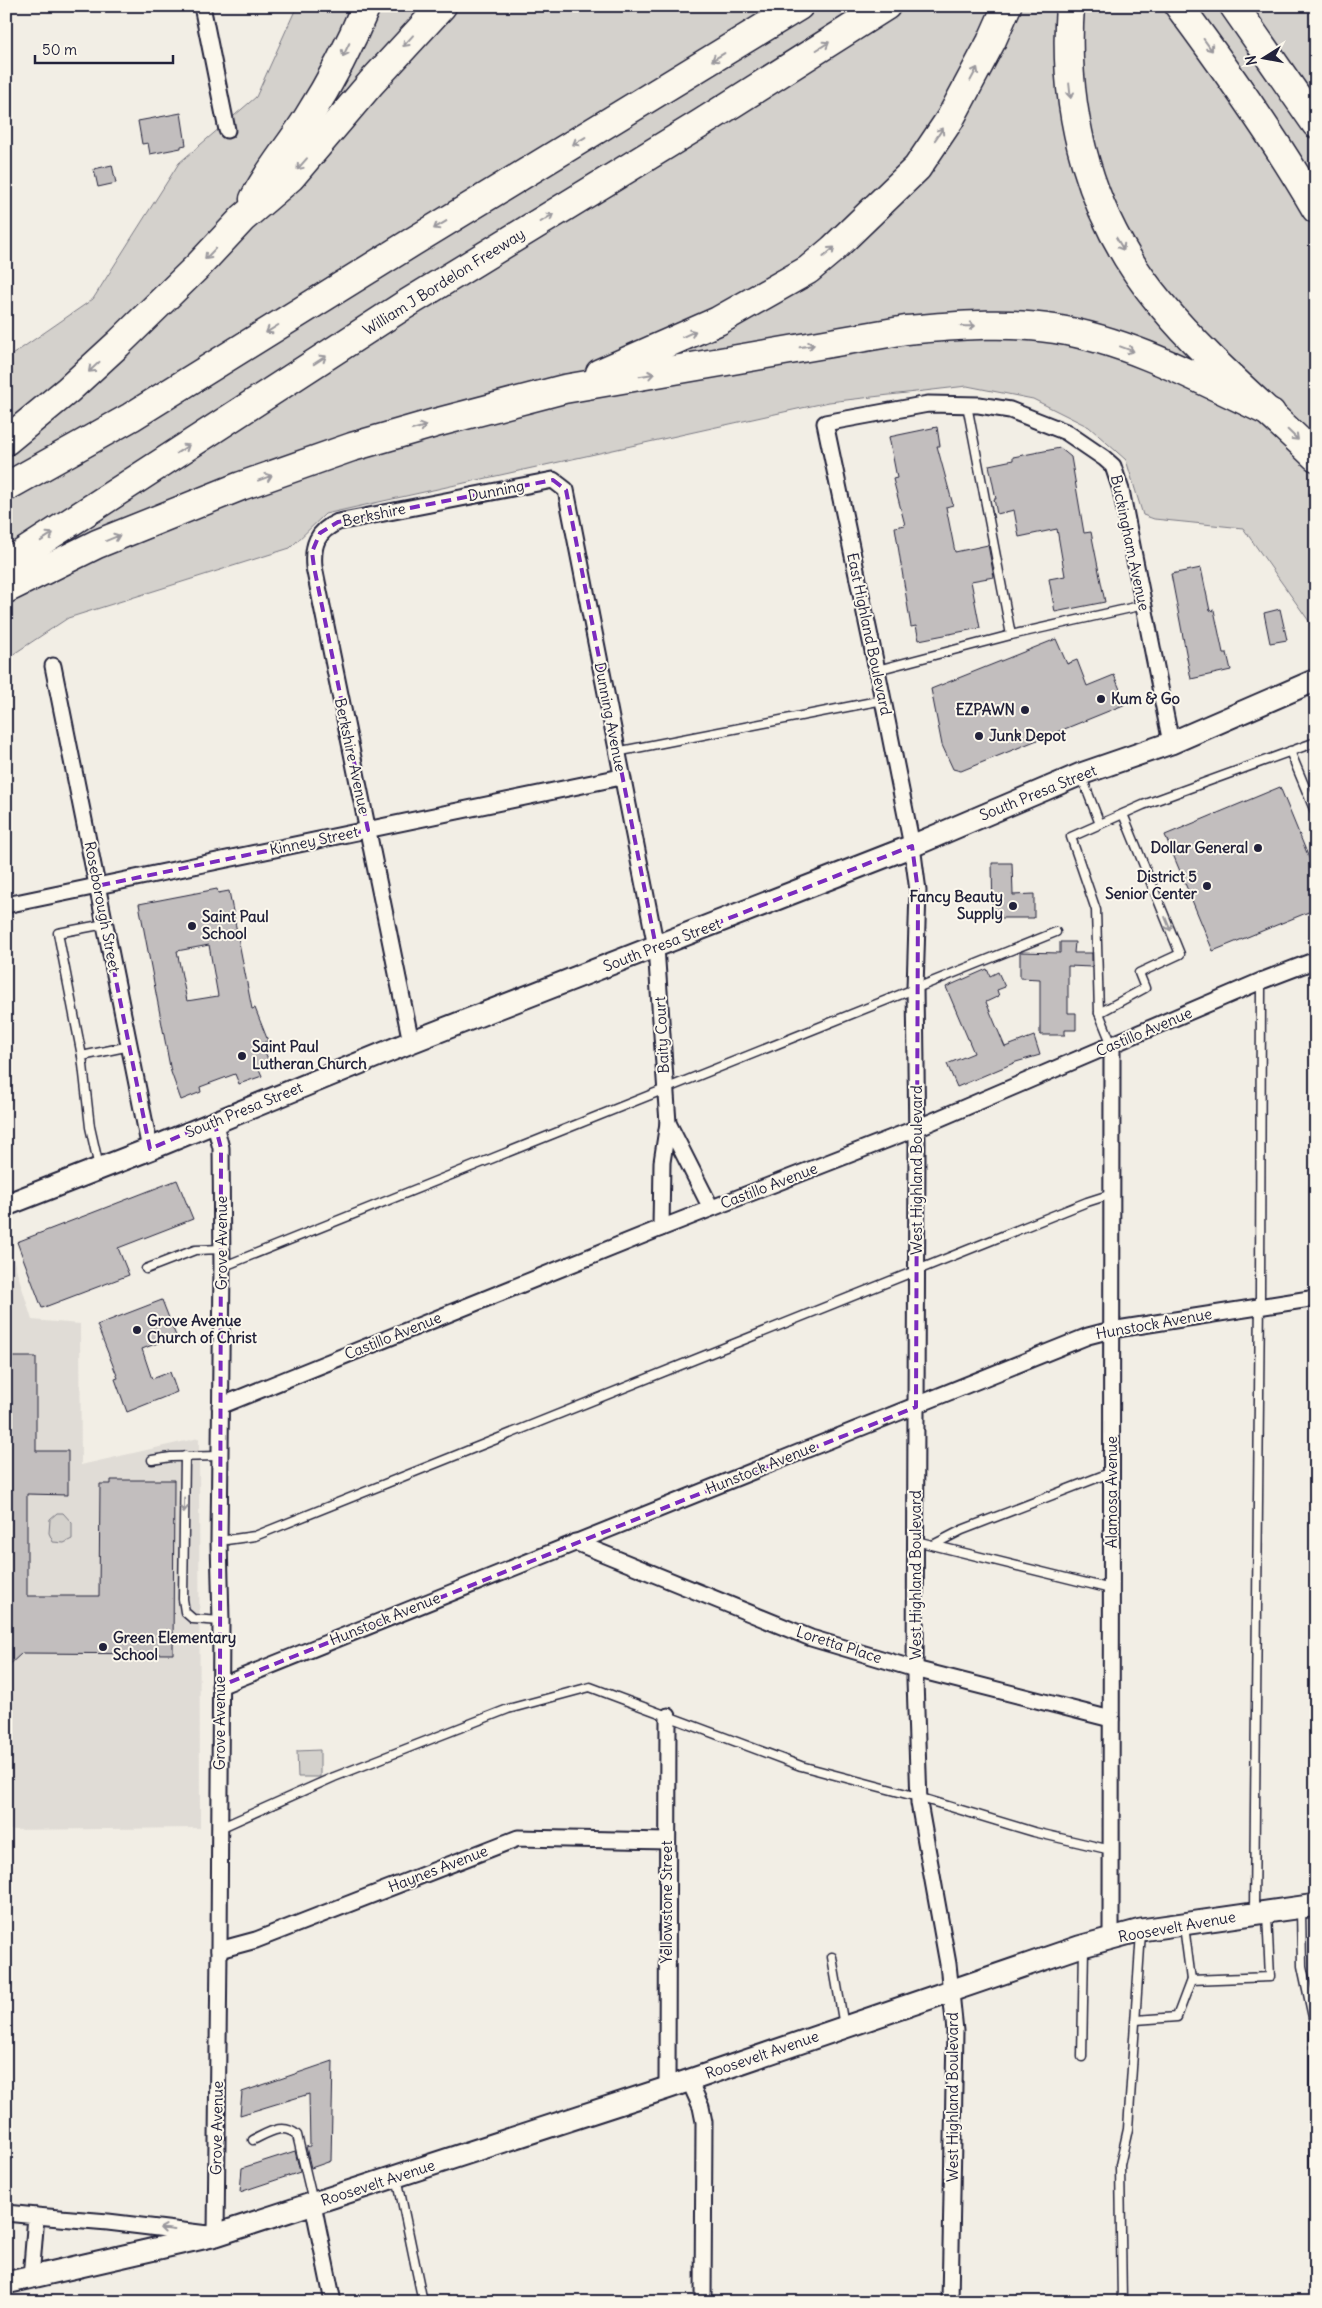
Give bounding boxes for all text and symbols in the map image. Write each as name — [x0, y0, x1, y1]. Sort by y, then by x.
scale bar — [35, 32, 172, 64]
north arrow — [1240, 32, 1290, 82]
one-way arrow — [402, 35, 414, 48]
one-way arrow — [1203, 38, 1213, 52]
text: 50 m — [42, 40, 77, 59]
one-way arrow — [815, 41, 829, 51]
one-way arrow — [341, 43, 351, 58]
one-way arrow — [711, 52, 725, 62]
text: N — [1241, 54, 1261, 67]
one-way arrow — [969, 66, 979, 81]
one-way arrow — [1065, 83, 1075, 99]
one-way arrow — [934, 127, 945, 141]
one-way arrow — [572, 136, 586, 146]
one-way arrow — [296, 157, 307, 170]
one-way arrow — [539, 213, 553, 223]
one-way arrow — [433, 220, 447, 230]
street label: William J Bordelon Freeway — [359, 224, 528, 339]
one-way arrow — [1116, 237, 1126, 251]
one-way arrow — [204, 247, 216, 260]
one-way arrow — [822, 247, 835, 258]
one-way arrow — [960, 321, 976, 331]
one-way arrow — [265, 323, 279, 334]
one-way arrow — [681, 328, 696, 338]
one-way arrow — [799, 340, 815, 350]
one-way arrow — [1119, 345, 1135, 354]
one-way arrow — [312, 355, 326, 365]
one-way arrow — [87, 361, 100, 373]
one-way arrow — [639, 370, 655, 380]
one-way arrow — [411, 422, 427, 432]
one-way arrow — [1287, 429, 1299, 441]
one-way arrow — [176, 443, 190, 453]
one-way arrow — [256, 473, 272, 482]
street label: Buckingham Avenue — [1107, 473, 1154, 613]
street label: Dunning — [466, 476, 526, 505]
street label: Berkshire — [340, 499, 407, 530]
one-way arrow — [40, 532, 54, 542]
one-way arrow — [106, 532, 121, 541]
street label: East Highland Boulevard — [843, 551, 896, 717]
street label: Dunning Avenue — [591, 661, 630, 773]
place label: Kum & Go — [1111, 689, 1180, 708]
marker: Kum & Go — [1095, 693, 1107, 705]
street label: Berkshire Avenue — [331, 696, 374, 816]
place label: EZPAWN — [956, 700, 1015, 719]
marker: EZPAWN — [1019, 704, 1031, 716]
place label: Junk Depot — [989, 726, 1067, 746]
marker: Junk Depot — [973, 730, 985, 742]
street label: South Presa Street — [977, 760, 1099, 825]
street label: Kinney Street — [268, 822, 360, 859]
place label: Dollar General — [1150, 838, 1248, 857]
street label: Roseborough Street — [80, 840, 125, 974]
marker: Dollar General — [1252, 842, 1264, 854]
place label: District 5 Senior Center — [1105, 867, 1198, 903]
marker: District 5 Senior Center — [1201, 880, 1213, 892]
place label: Fancy Beauty Supply — [910, 887, 1003, 924]
marker: Fancy Beauty Supply — [1007, 900, 1019, 912]
place label: Saint Paul School — [202, 907, 269, 943]
street label: South Presa Street — [600, 913, 723, 976]
one-way arrow — [1164, 916, 1173, 931]
marker: Saint Paul School — [186, 920, 198, 932]
street label: Baity Court — [650, 996, 673, 1074]
street label: Castillo Avenue — [1093, 1003, 1195, 1060]
place label: Saint Paul Lutheran Church — [252, 1037, 367, 1073]
marker: Saint Paul Lutheran Church — [236, 1050, 248, 1062]
street label: South Presa Street — [183, 1077, 305, 1142]
street label: West Highland Boulevard — [907, 1085, 926, 1255]
street label: Castillo Avenue — [718, 1158, 820, 1213]
street label: Grove Avenue — [212, 1196, 231, 1290]
street label: Hunstock Avenue — [1094, 1304, 1214, 1343]
street label: Castillo Avenue — [342, 1308, 444, 1364]
place label: Grove Avenue Church of Christ — [147, 1311, 258, 1347]
marker: Grove Avenue Church of Christ — [131, 1324, 143, 1336]
street label: Alamosa Avenue — [1102, 1436, 1121, 1548]
street label: Hunstock Avenue — [703, 1437, 819, 1498]
street label: West Highland Boulevard — [906, 1490, 925, 1660]
one-way arrow — [179, 1496, 189, 1513]
street label: Hunstock Avenue — [327, 1588, 443, 1649]
street label: Loretta Place — [794, 1622, 884, 1667]
place label: Green Elementary School — [113, 1628, 236, 1664]
marker: Green Elementary School — [97, 1641, 109, 1653]
street label: Grove Avenue — [210, 1676, 229, 1770]
street label: Haynes Avenue — [385, 1841, 490, 1896]
street label: Yellowstone Street — [657, 1841, 676, 1963]
street label: Roosevelt Avenue — [1117, 1907, 1237, 1946]
street label: West Highland Boulevard — [943, 2012, 962, 2182]
street label: Roosevelt Avenue — [703, 2026, 821, 2083]
street label: Grove Avenue — [206, 2081, 227, 2175]
street label: Roosevelt Avenue — [318, 2155, 437, 2210]
one-way arrow — [160, 2224, 176, 2234]

